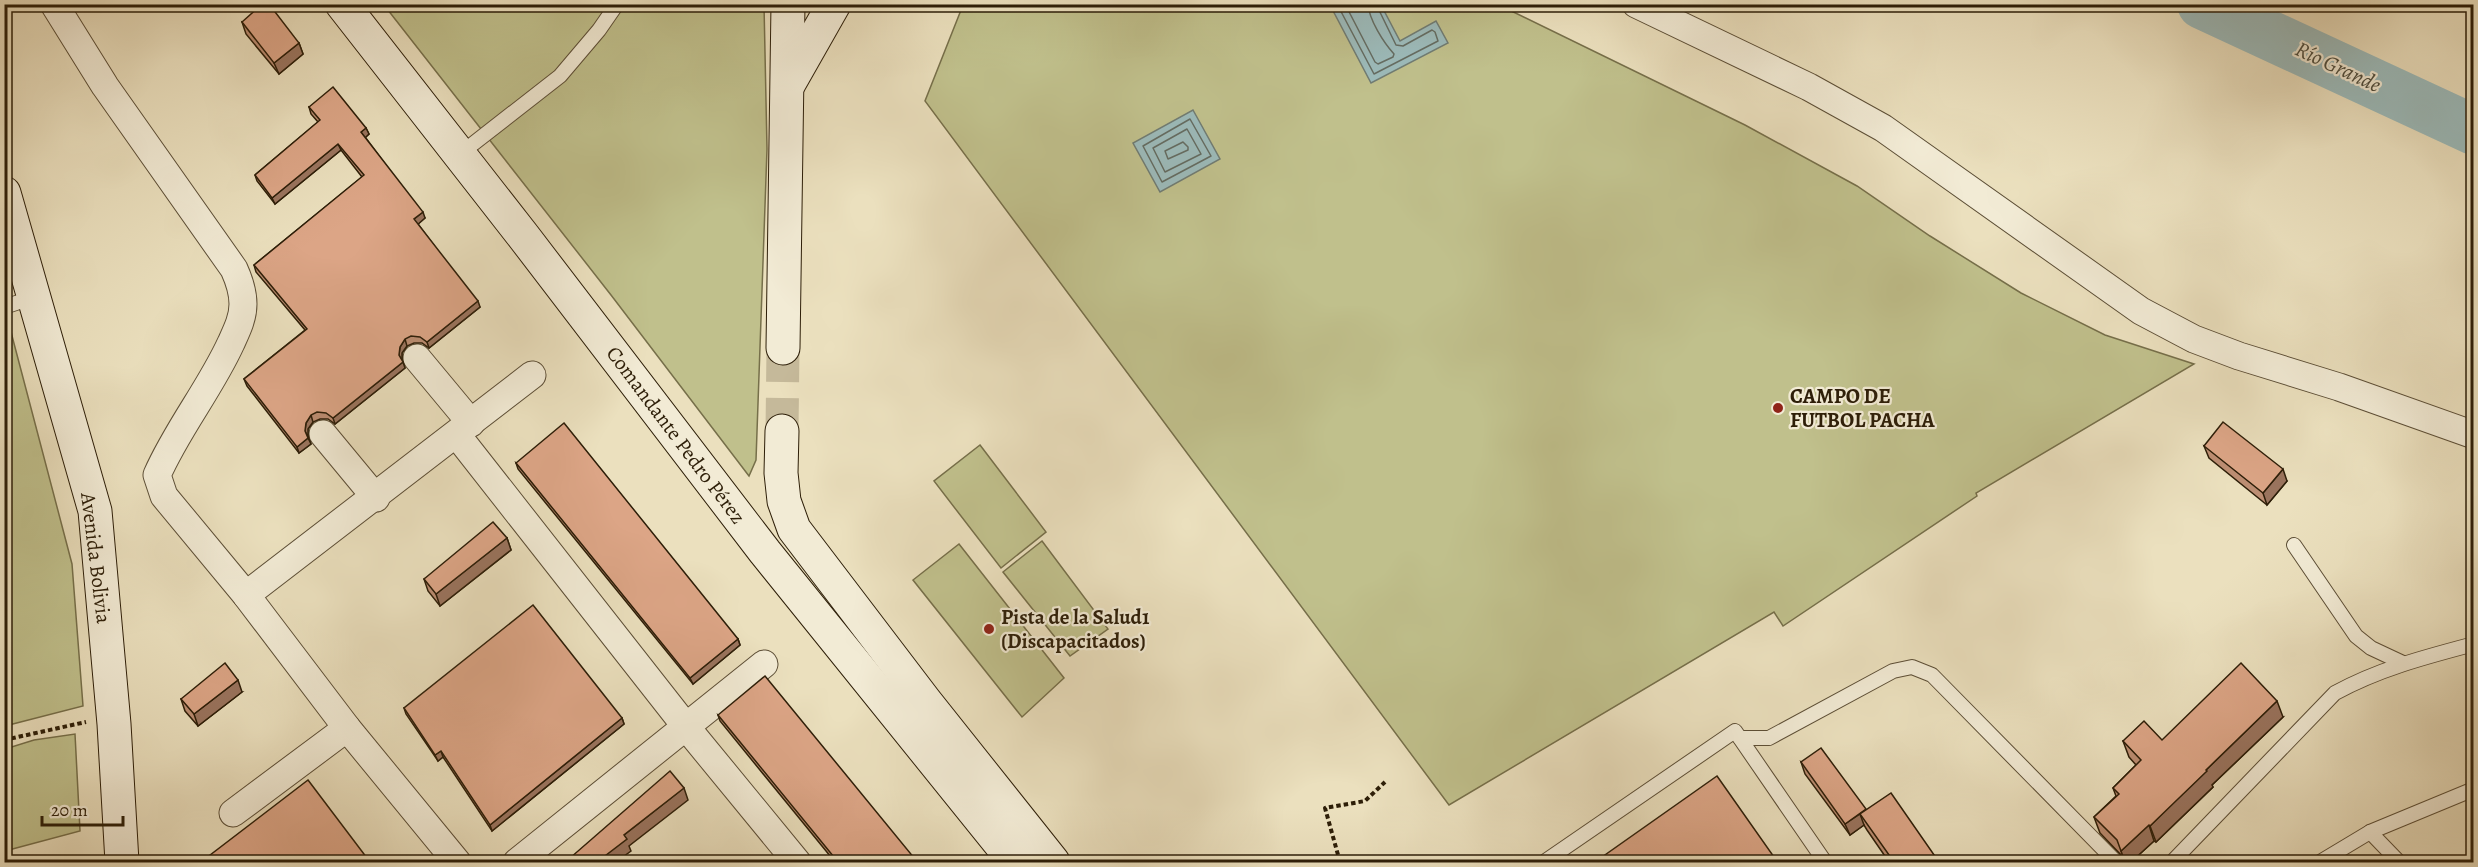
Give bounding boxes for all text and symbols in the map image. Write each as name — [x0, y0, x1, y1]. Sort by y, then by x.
water label: Río Grande — [2290, 34, 2386, 100]
street label: Comandante Pedro Pérez — [600, 340, 752, 530]
place label: CAMPO DE FUTBOL PACHA — [1790, 382, 1935, 434]
marker: CAMPO DE FUTBOL PACHA — [1771, 401, 1785, 415]
street label: Avenida Bolivia — [74, 490, 118, 625]
place label: Pista de la Salud1 (Discapacitados) — [1001, 603, 1150, 655]
marker: Pista de la Salud1 (Discapacitados) — [982, 622, 996, 636]
scale bar — [42, 789, 123, 827]
text: 20 m — [51, 798, 88, 822]

